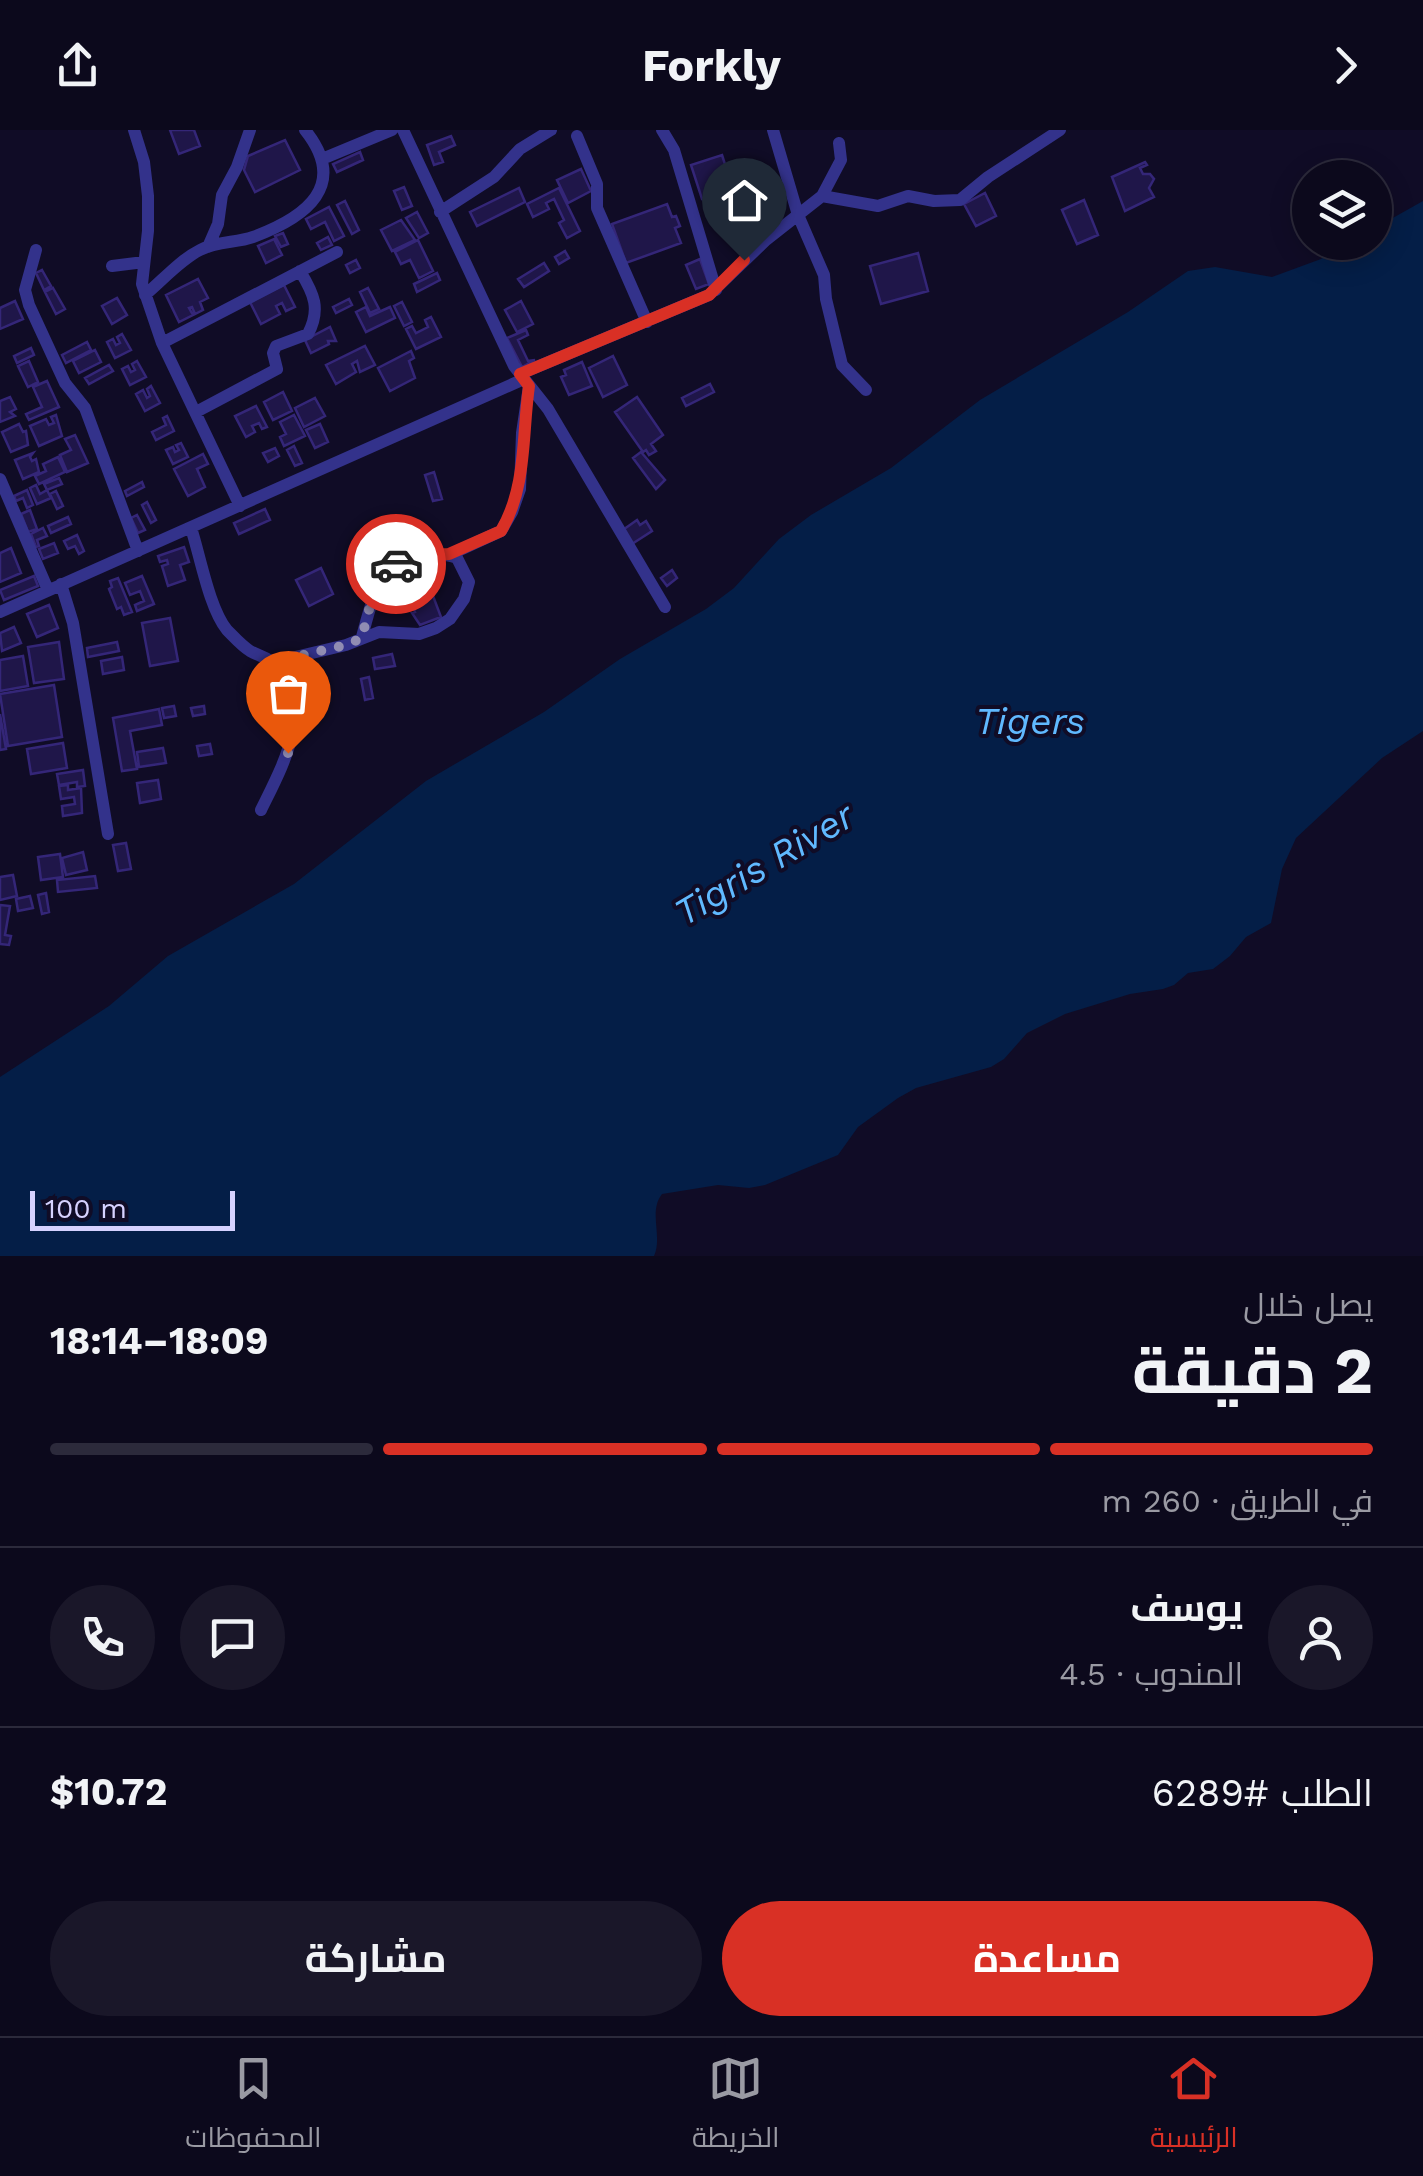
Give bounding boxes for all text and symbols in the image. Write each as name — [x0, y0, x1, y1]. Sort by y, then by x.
icon: share — [50, 38, 105, 93]
icon: forward — [1318, 38, 1373, 93]
text: Forkly — [642, 39, 781, 92]
pin — [702, 158, 787, 261]
map controls — [1292, 160, 1392, 260]
button: layers — [1292, 160, 1392, 260]
icon: home — [717, 173, 772, 228]
courier — [346, 514, 446, 614]
icon: car — [369, 537, 424, 592]
pin — [246, 651, 331, 754]
icon: bag — [261, 666, 316, 721]
water label: Tigers — [975, 699, 1085, 743]
water label: Tigris River — [666, 793, 863, 935]
scale bar — [30, 1186, 235, 1230]
text: 100 m — [45, 1192, 127, 1225]
text: يصل خلال — [1243, 1286, 1373, 1324]
text: 18:09–18:14 — [50, 1319, 268, 1363]
text: 2 دقيقة — [1132, 1333, 1373, 1409]
text: في الطريق · 260 m — [1102, 1482, 1373, 1520]
button: phone — [50, 1585, 155, 1690]
button: chat — [180, 1585, 285, 1690]
button: person — [1268, 1585, 1373, 1690]
text: يوسف — [1130, 1586, 1243, 1630]
text: المندوب · 4.5 — [1059, 1655, 1243, 1693]
text: $10.72 — [50, 1770, 167, 1814]
text: الطلب #6289 — [1152, 1771, 1373, 1815]
button: مشاركة — [50, 1901, 702, 2016]
button: مساعدة — [722, 1901, 1373, 2016]
tab: المحفوظات — [185, 2051, 322, 2163]
tab: الخريطة — [692, 2051, 779, 2163]
tab: الرئيسية — [1150, 2051, 1238, 2163]

